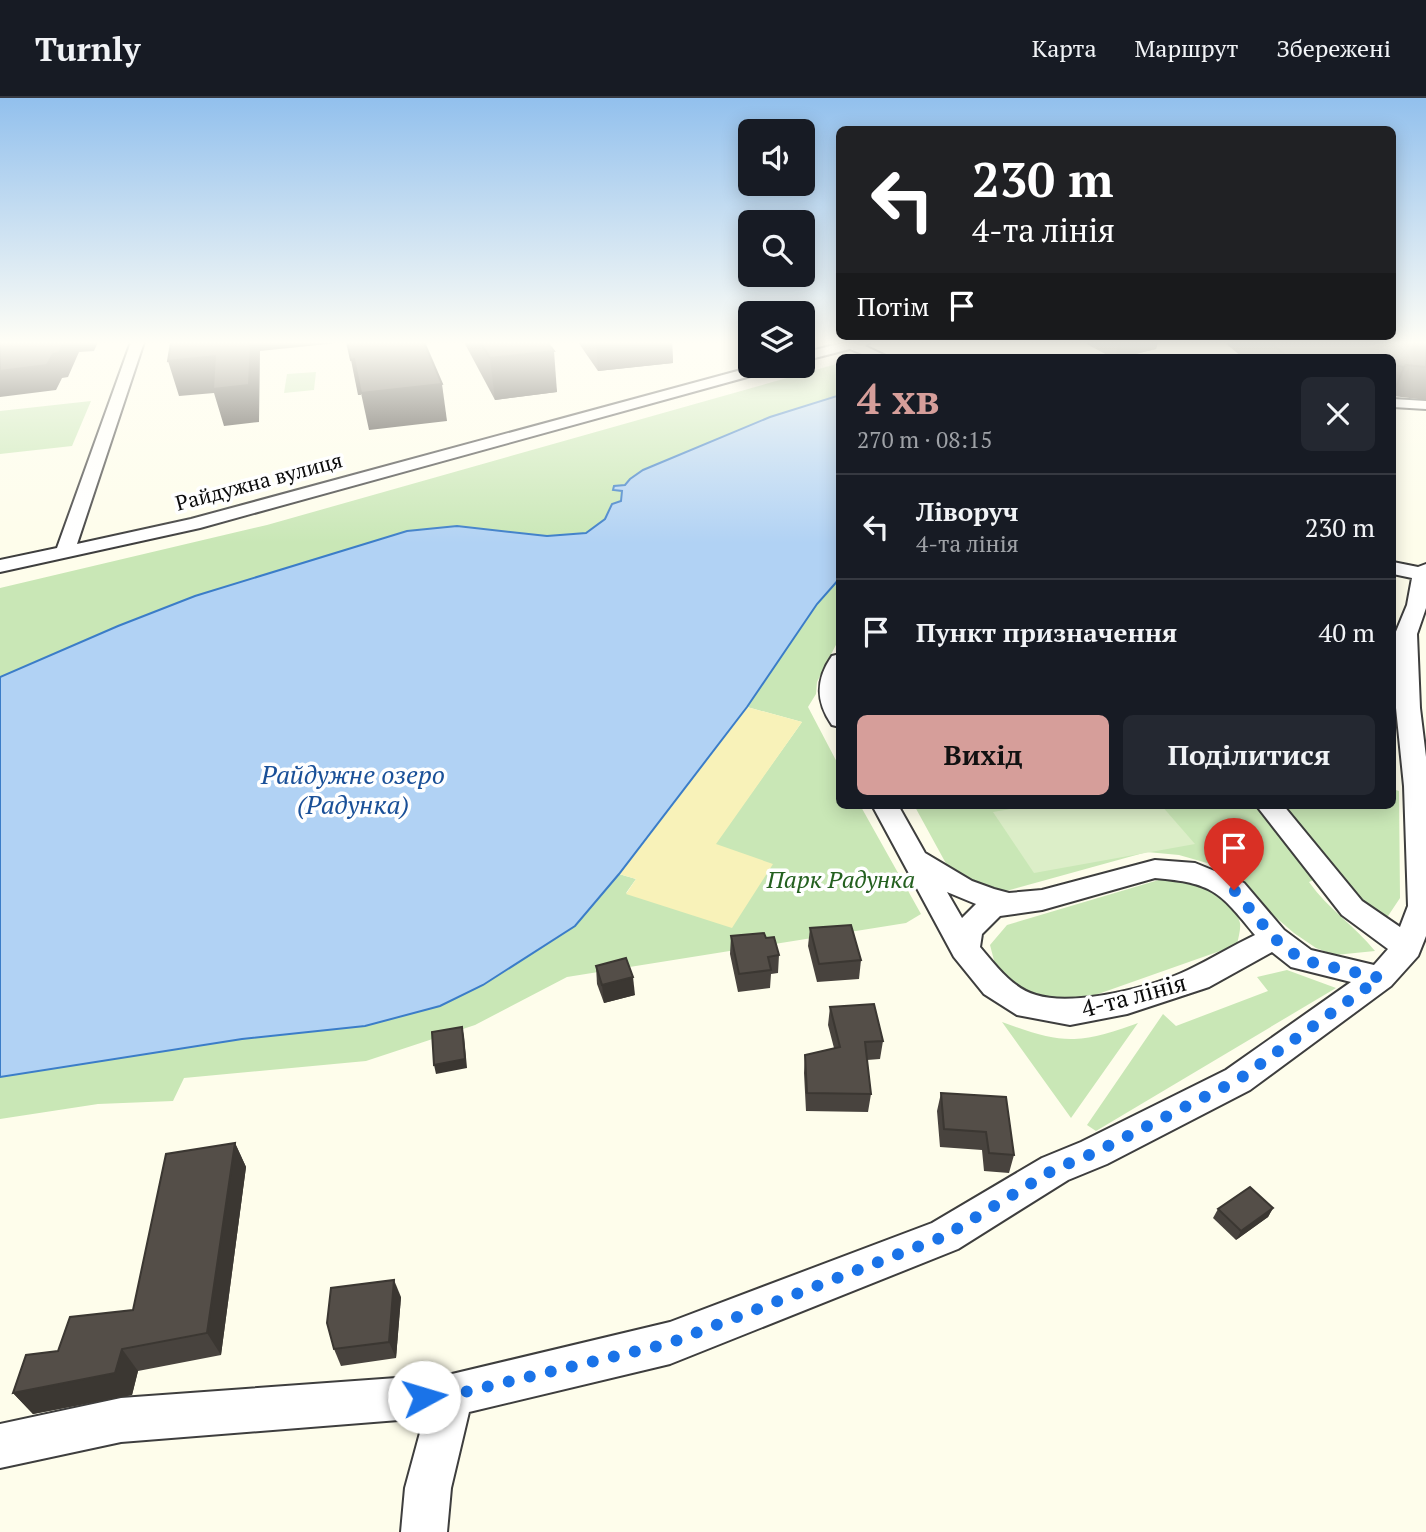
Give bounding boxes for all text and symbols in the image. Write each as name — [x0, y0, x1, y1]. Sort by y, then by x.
text: Turnly — [35, 27, 140, 70]
text: Карта — [1032, 32, 1097, 64]
text: Маршрут — [1135, 32, 1238, 64]
text: Збережені — [1276, 32, 1391, 64]
map controls — [738, 119, 815, 378]
button: sound — [738, 119, 815, 196]
text: 230 m — [972, 146, 1114, 211]
icon: left — [857, 154, 948, 245]
text: 4-та лінія — [972, 209, 1115, 251]
button: search — [738, 210, 815, 287]
icon: arrive — [943, 287, 981, 325]
text: Потім — [857, 289, 929, 323]
button: layers — [738, 301, 815, 378]
text: 4 хв — [857, 370, 940, 426]
button: close — [1301, 377, 1375, 451]
text: 270 m · 08:15 — [857, 424, 992, 455]
street label: Райдужна вулиця — [172, 445, 345, 517]
text: Ліворуч — [916, 494, 1019, 528]
icon: left — [857, 508, 895, 546]
text: 230 m — [1305, 510, 1375, 544]
text: 4-та лінія — [916, 528, 1019, 559]
icon: arrive — [857, 613, 895, 651]
text: Пункт призначення — [916, 615, 1177, 649]
text: 40 m — [1319, 615, 1375, 649]
button: Вихід — [857, 715, 1109, 795]
button: Поділитися — [1123, 715, 1375, 795]
water label: Райдужне озеро (Радунка) — [260, 757, 445, 821]
pin — [1204, 818, 1264, 890]
icon: arrive — [1215, 829, 1253, 867]
park label: Парк Радунка — [766, 863, 915, 895]
street label: 4-та лінія — [1078, 966, 1190, 1024]
position arrow — [387, 1360, 461, 1434]

